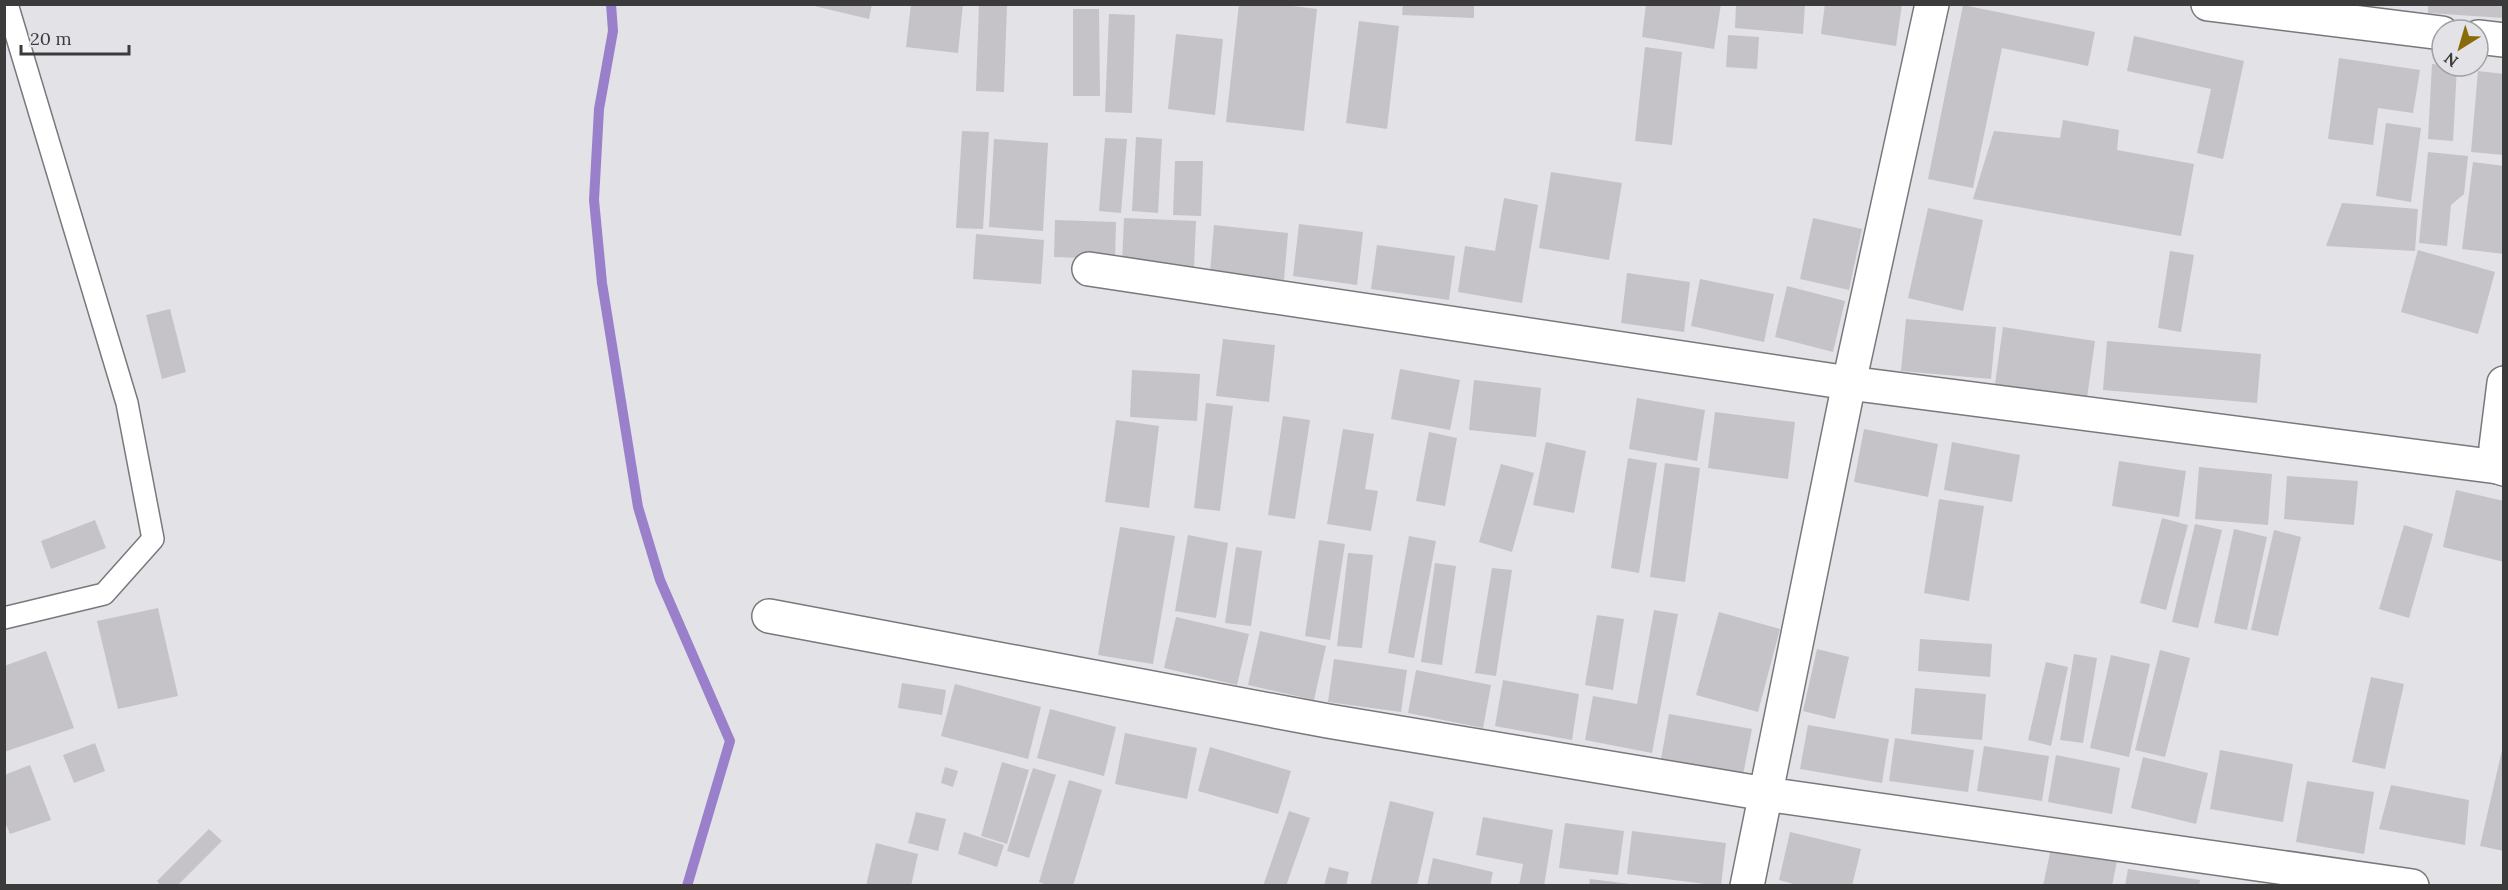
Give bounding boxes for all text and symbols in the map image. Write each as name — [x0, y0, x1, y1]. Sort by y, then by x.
scale bar — [21, 18, 129, 56]
north arrow — [2430, 18, 2490, 78]
text: 20 m — [30, 27, 72, 50]
text: N — [2440, 48, 2462, 72]

